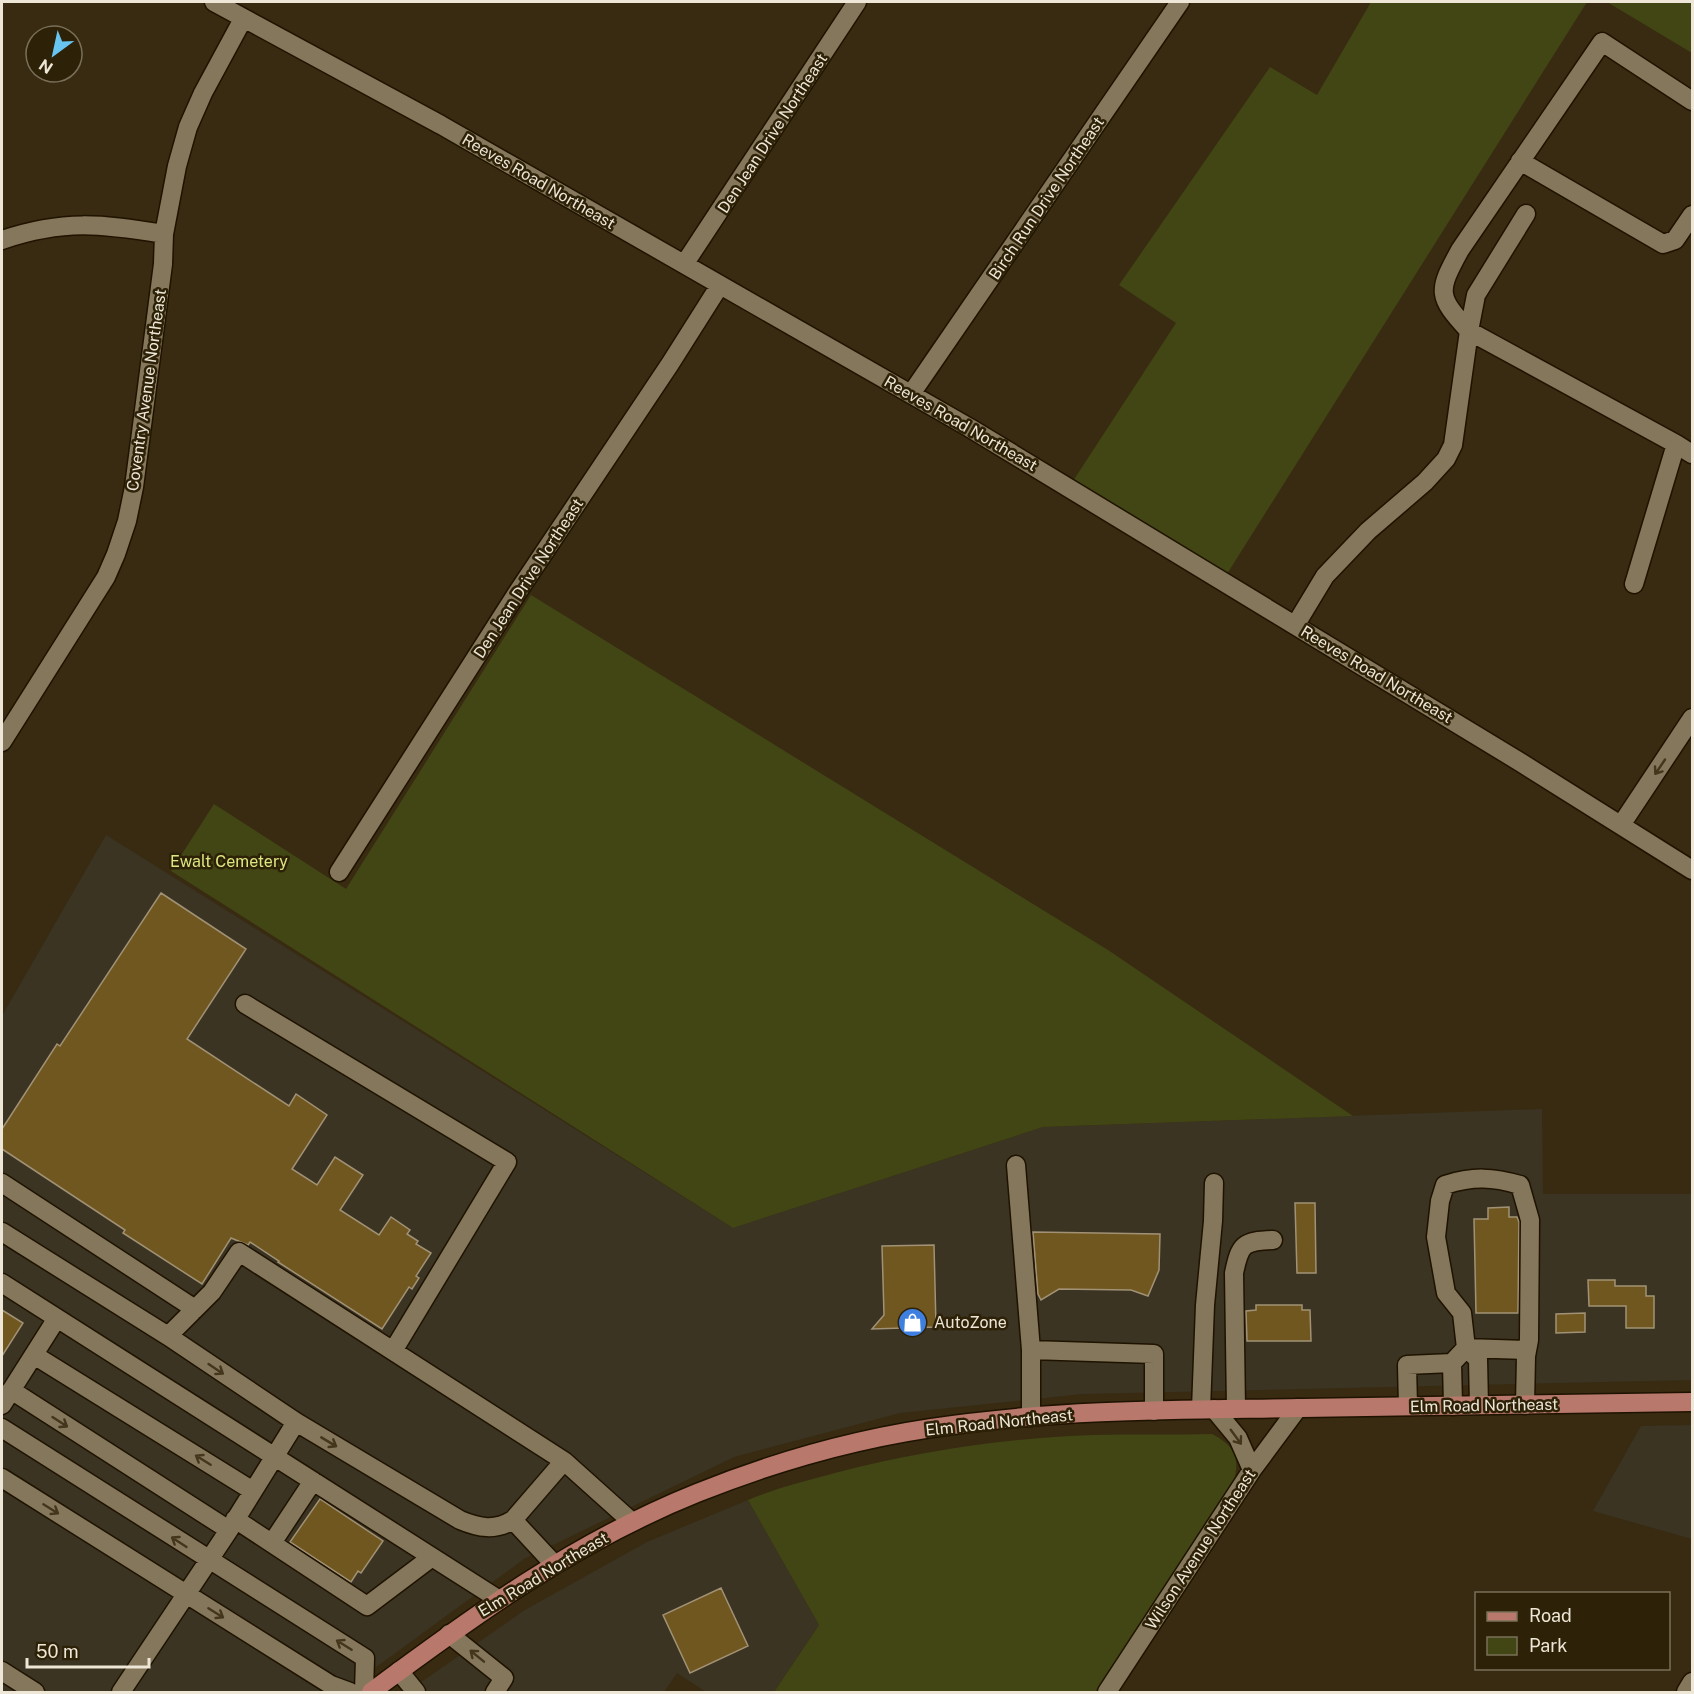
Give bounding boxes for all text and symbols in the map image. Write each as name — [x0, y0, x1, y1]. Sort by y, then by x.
north arrow — [24, 24, 84, 84]
street label: Den Jean Drive Northeast — [714, 50, 831, 217]
text: N — [36, 55, 57, 78]
street label: Birch Run Drive Northeast — [985, 113, 1108, 283]
street label: Reeves Road Northeast — [459, 130, 619, 233]
street label: Coventry Avenue Northeast — [123, 288, 170, 492]
street label: Reeves Road Northeast — [881, 372, 1041, 475]
street label: Den Jean Drive Northeast — [470, 495, 587, 662]
street label: Reeves Road Northeast — [1297, 622, 1456, 727]
one-way arrow — [1654, 758, 1666, 775]
park label: Ewalt Cemetery — [170, 852, 288, 871]
shop icon: AutoZone — [897, 1306, 929, 1338]
place label: AutoZone — [934, 1313, 1007, 1332]
one-way arrow — [208, 1363, 224, 1375]
street label: Elm Road Northeast — [1410, 1395, 1558, 1416]
street label: Elm Road Northeast — [924, 1405, 1074, 1440]
one-way arrow — [51, 1416, 68, 1428]
one-way arrow — [1230, 1429, 1242, 1445]
one-way arrow — [320, 1437, 337, 1449]
one-way arrow — [195, 1453, 212, 1465]
street label: Wilson Avenue Northeast — [1141, 1466, 1259, 1633]
one-way arrow — [42, 1504, 59, 1516]
street label: Elm Road Northeast — [475, 1528, 612, 1621]
one-way arrow — [171, 1535, 188, 1547]
legend — [1475, 1592, 1670, 1670]
text: Road — [1529, 1605, 1572, 1626]
one-way arrow — [207, 1607, 224, 1619]
scale bar — [27, 1631, 148, 1669]
text: Park — [1529, 1635, 1567, 1656]
one-way arrow — [336, 1639, 353, 1651]
text: 50 m — [36, 1641, 79, 1662]
one-way arrow — [469, 1650, 485, 1663]

